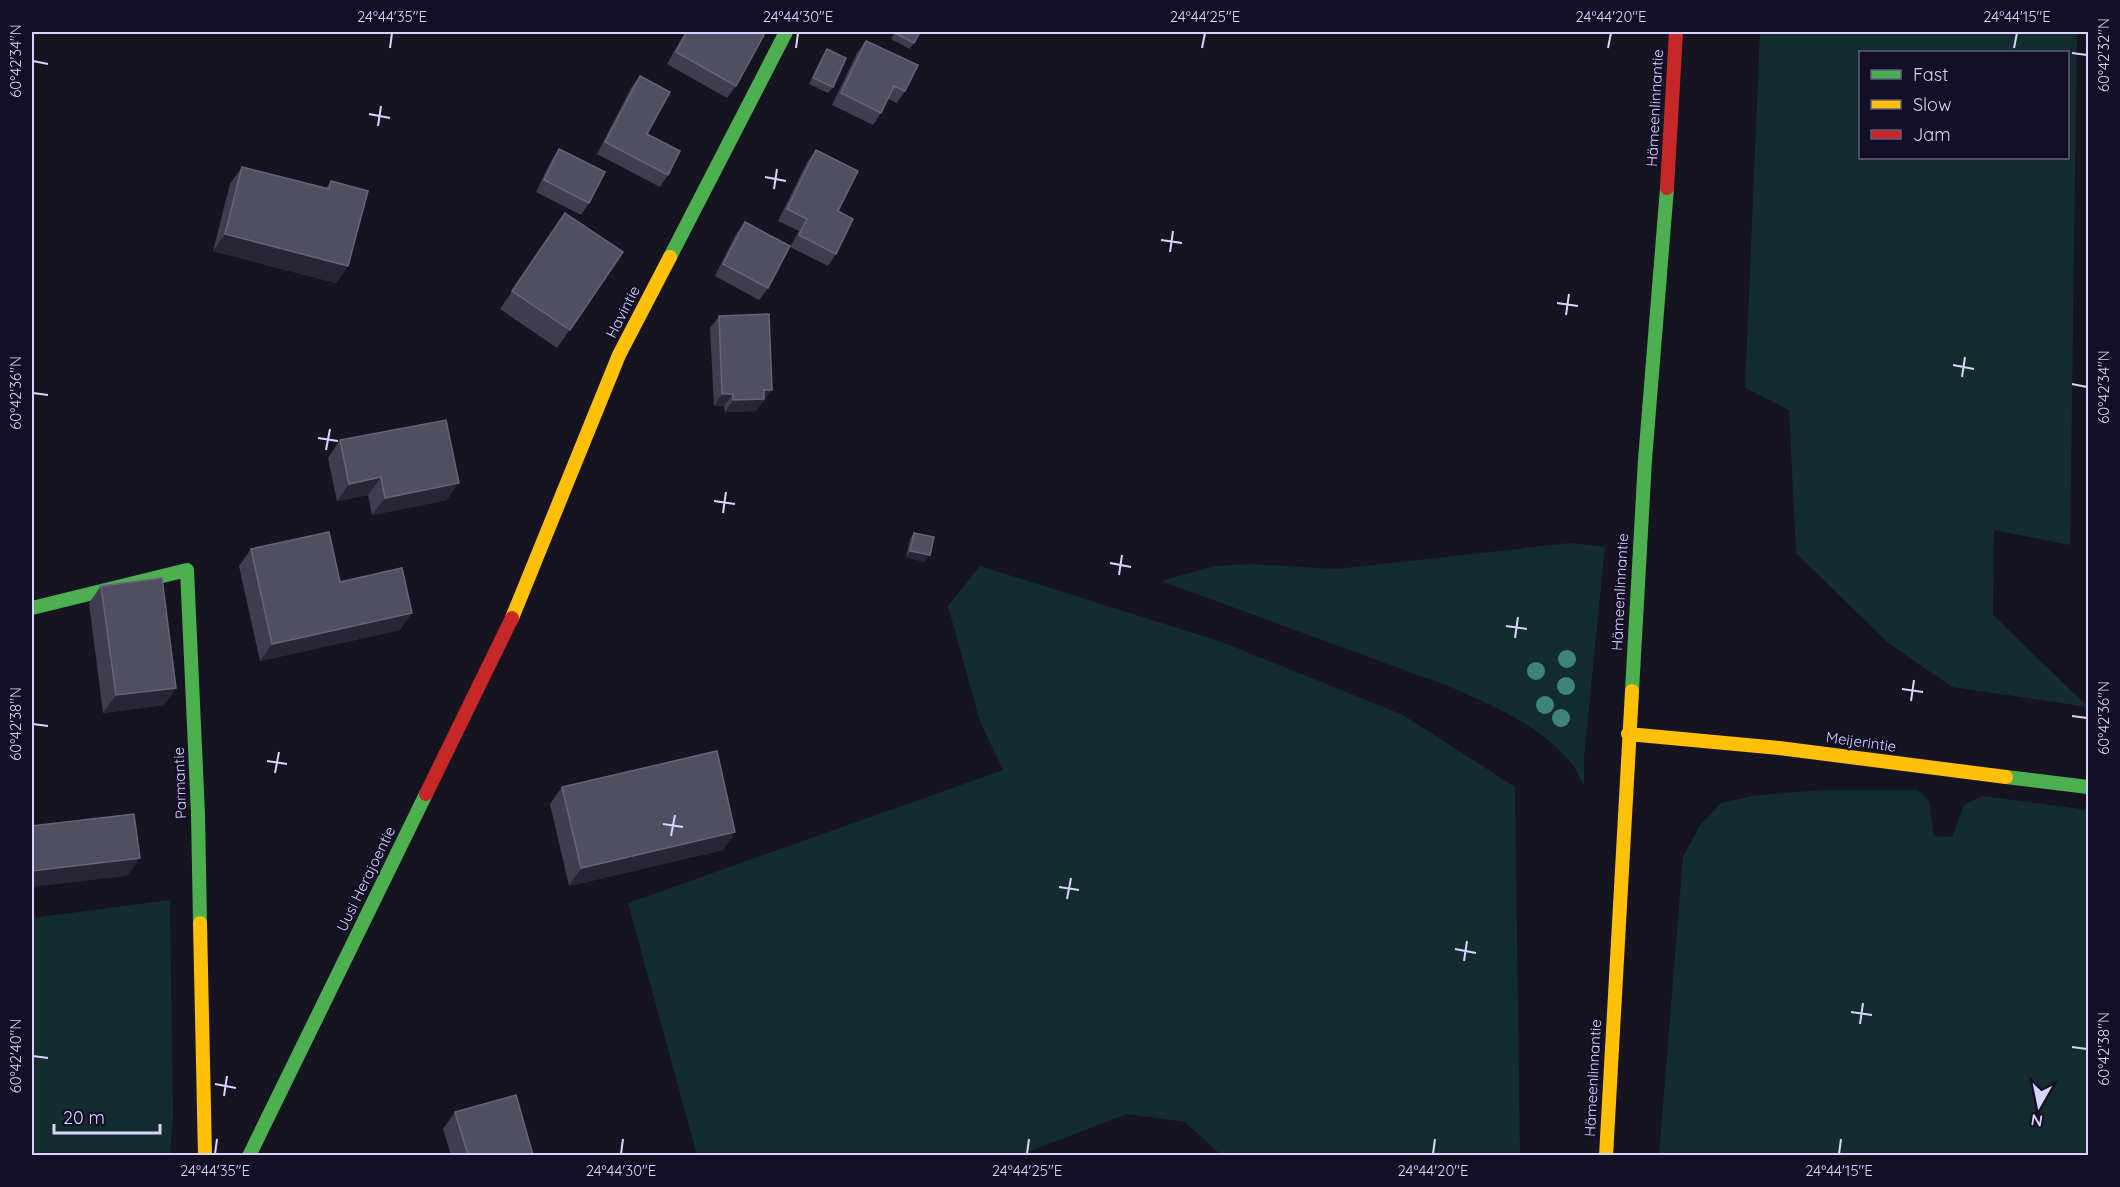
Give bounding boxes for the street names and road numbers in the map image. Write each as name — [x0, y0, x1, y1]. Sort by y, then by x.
street label: Hämeenlinnantie — [1642, 49, 1667, 167]
street label: Havintie — [601, 282, 644, 341]
street label: Hämeenlinnantie — [1607, 533, 1632, 651]
street label: Meijerintie — [1825, 727, 1898, 756]
street label: Parmantie — [169, 747, 190, 819]
street label: Uusi Herajoentie — [332, 823, 399, 934]
street label: Hämeenlinnantie — [1580, 1019, 1605, 1137]

